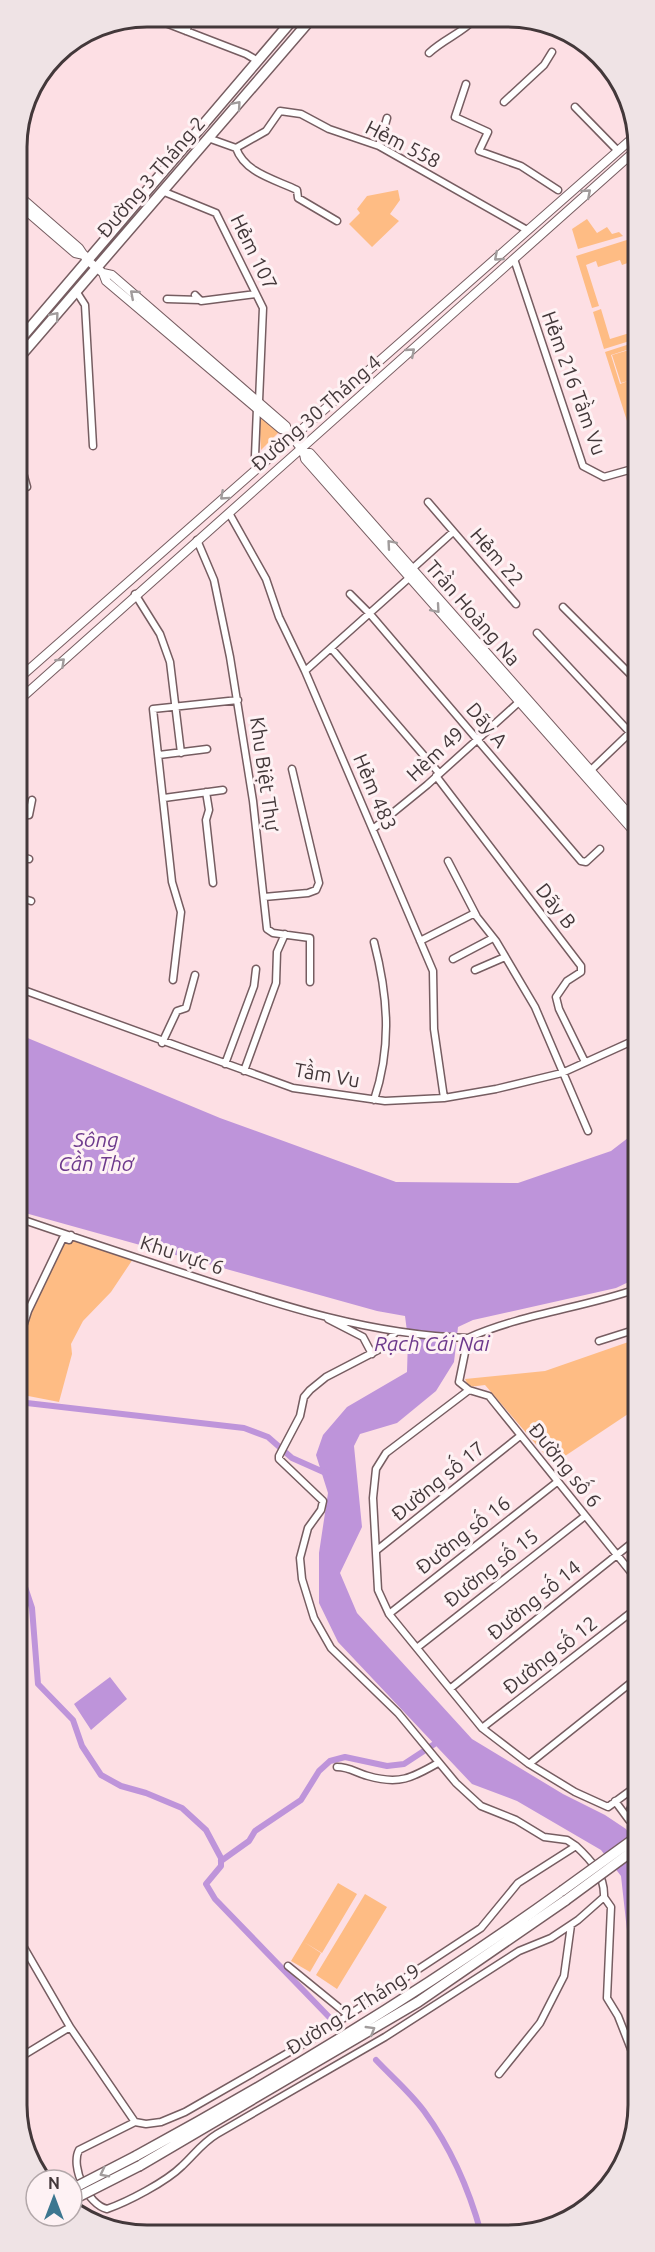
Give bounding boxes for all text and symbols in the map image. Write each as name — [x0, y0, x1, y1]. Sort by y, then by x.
one-way arrow — [230, 101, 241, 112]
street label: Đường 3 Tháng 2 — [92, 111, 209, 242]
street label: Hẻm 558 — [362, 115, 444, 172]
one-way arrow — [580, 189, 590, 200]
street label: Hẻm 107 — [226, 210, 282, 293]
one-way arrow — [493, 249, 504, 260]
one-way arrow — [130, 290, 141, 301]
street label: Hẻm 216 Tầm Vu — [538, 307, 614, 458]
one-way arrow — [48, 312, 59, 323]
one-way arrow — [404, 348, 414, 359]
street label: Đường 30 Tháng 4 — [246, 350, 385, 475]
one-way arrow — [221, 489, 231, 500]
street label: Hẻm 22 — [466, 523, 529, 590]
one-way arrow — [387, 540, 398, 551]
street label: Trần Hoàng Na — [421, 553, 528, 670]
one-way arrow — [429, 602, 440, 612]
one-way arrow — [54, 658, 64, 669]
street label: Dãy A — [462, 698, 513, 752]
street label: Khu Biệt Thự — [246, 715, 285, 834]
street label: Hèm 49 — [401, 722, 468, 786]
street label: Hẻm 483 — [349, 750, 402, 833]
street label: Dãy B — [532, 878, 581, 933]
street label: Tầm Vu — [292, 1055, 362, 1092]
water label: Sông Cần Thơ — [58, 1127, 136, 1175]
street label: Khu vực 6 — [138, 1230, 227, 1279]
water label: Rạch Cái Nai — [374, 1331, 490, 1355]
street label: Đường số 6 — [524, 1416, 609, 1511]
street label: Đường số 17 — [385, 1434, 489, 1525]
street label: Đường số 16 — [409, 1488, 514, 1578]
street label: Đường số 15 — [437, 1521, 542, 1611]
street label: Đường số 14 — [481, 1553, 585, 1644]
street label: Đường số 12 — [496, 1608, 601, 1698]
street label: Đường 2 Tháng 9 — [282, 1958, 424, 2059]
one-way arrow — [365, 2026, 375, 2037]
one-way arrow — [100, 2165, 111, 2177]
north arrow — [24, 2168, 84, 2228]
text: N — [48, 2174, 60, 2192]

